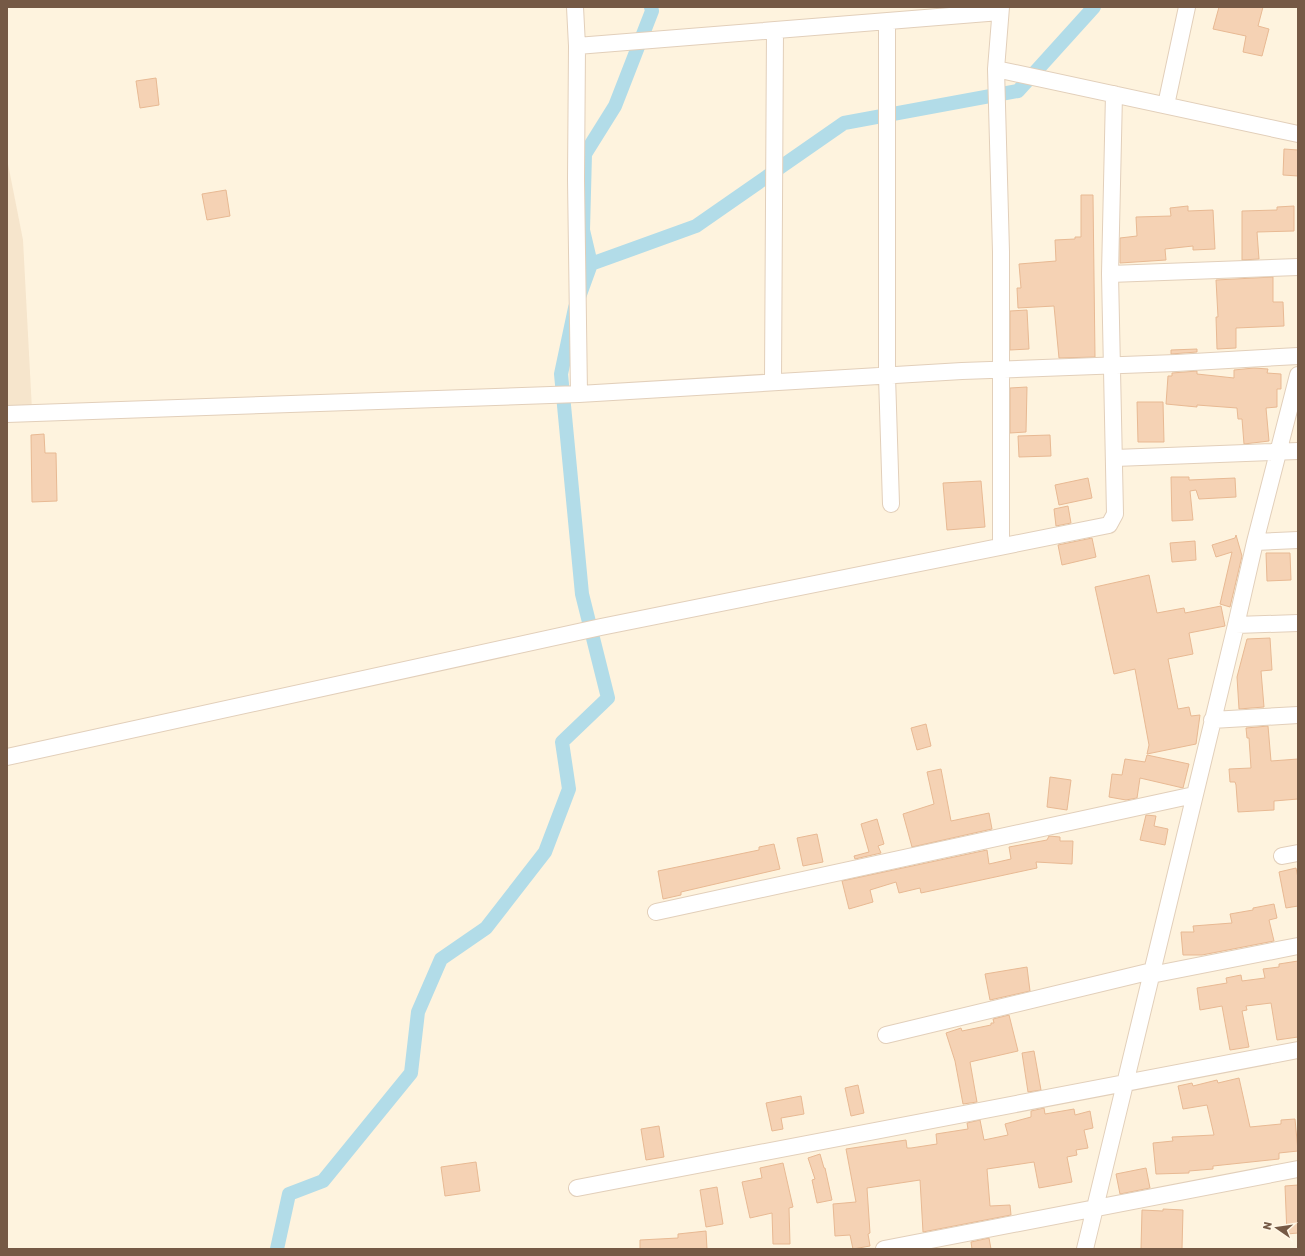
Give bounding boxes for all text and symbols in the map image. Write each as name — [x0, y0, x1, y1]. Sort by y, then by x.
north arrow — [1257, 1208, 1297, 1248]
text: N — [1261, 1220, 1275, 1231]

